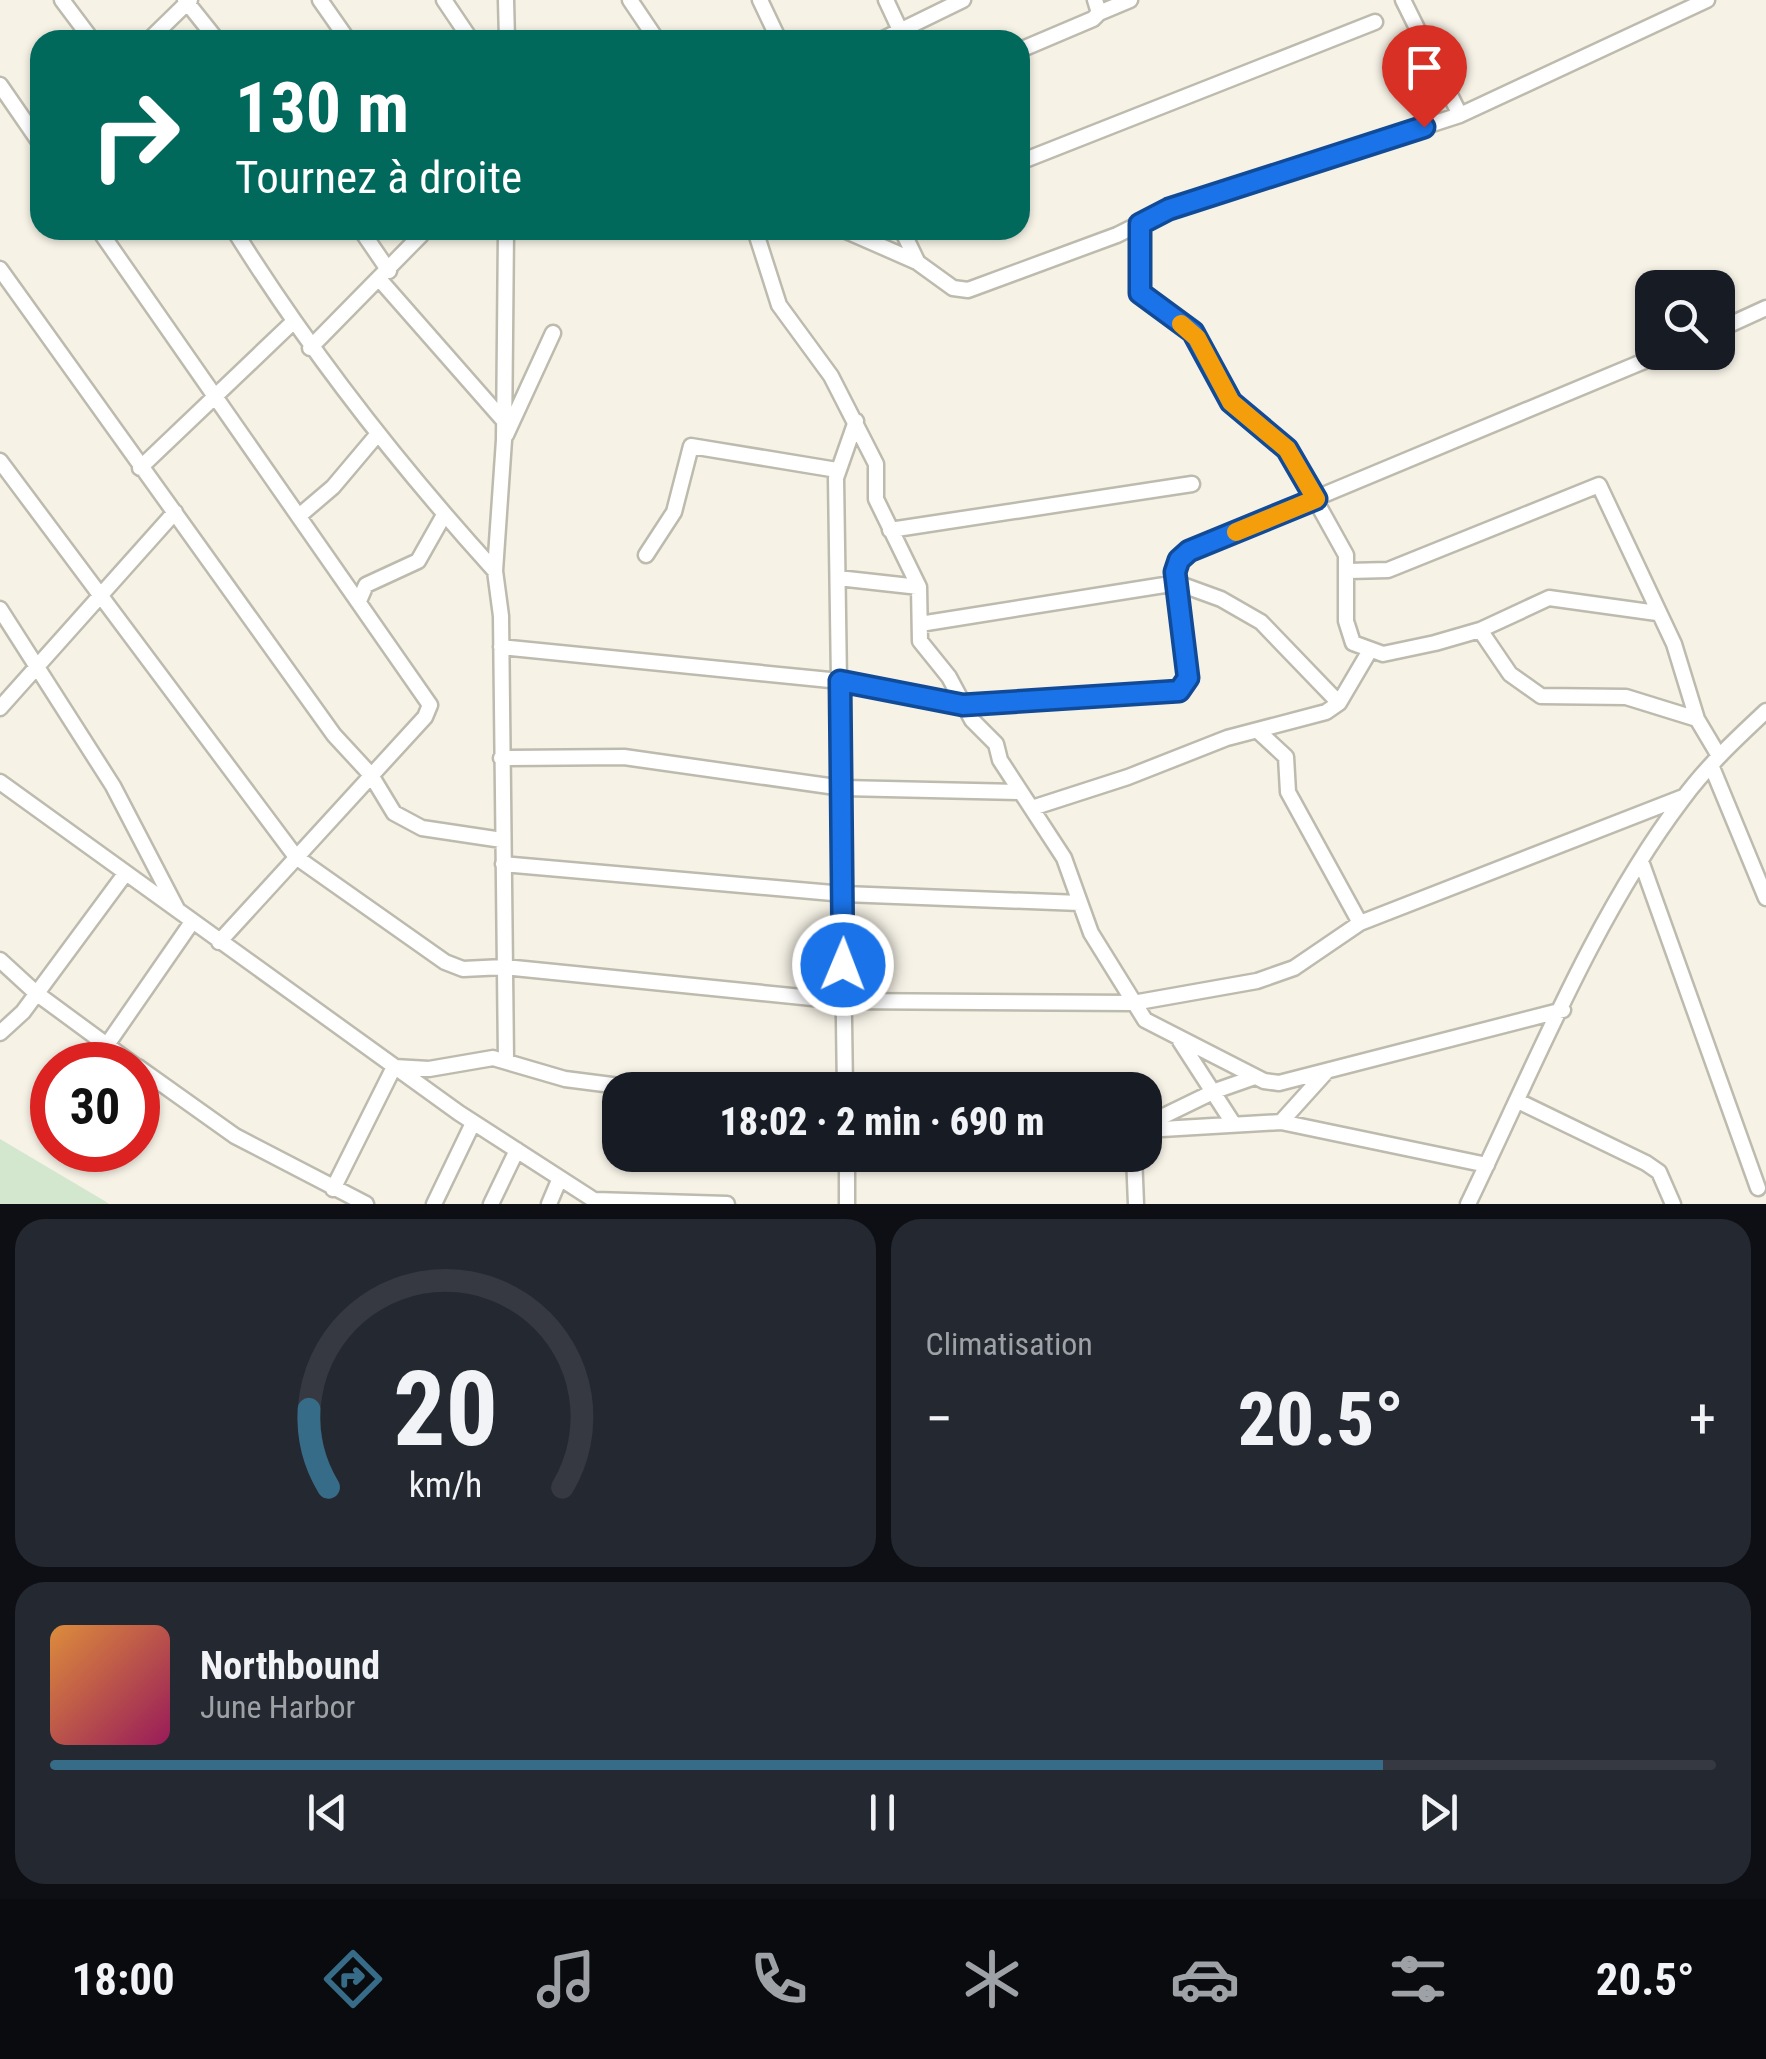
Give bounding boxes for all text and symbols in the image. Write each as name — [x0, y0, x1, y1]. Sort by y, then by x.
pin — [1382, 25, 1467, 128]
icon: arrive — [1397, 40, 1452, 95]
text: 130 m — [235, 67, 409, 149]
icon: right — [70, 70, 200, 200]
text: Tournez à droite — [235, 151, 522, 204]
map controls — [1635, 270, 1735, 370]
button: search — [1635, 270, 1735, 370]
position arrow — [791, 913, 895, 1017]
speed limit sign: 30 — [30, 1042, 160, 1172]
text: 18:02 · 2 min · 690 m — [720, 1100, 1044, 1144]
text: Climatisation — [926, 1325, 1093, 1363]
text: 20 — [393, 1349, 498, 1470]
text: 20.5° — [1238, 1375, 1404, 1463]
text: − — [926, 1387, 953, 1451]
text: + — [1689, 1387, 1716, 1451]
text: km/h — [408, 1464, 482, 1506]
text: Northbound — [200, 1644, 380, 1688]
text: June Harbor — [200, 1688, 355, 1726]
icon: previous — [300, 1785, 355, 1840]
icon: pause — [855, 1785, 910, 1840]
icon: next — [1411, 1785, 1466, 1840]
icon: directions — [318, 1944, 388, 2014]
icon: music — [531, 1944, 601, 2014]
icon: phone — [744, 1944, 814, 2014]
icon: climate — [957, 1944, 1027, 2014]
icon: car — [1170, 1944, 1240, 2014]
icon: filters — [1383, 1944, 1453, 2014]
text: 18:00 — [71, 1953, 175, 2006]
text: 20.5° — [1596, 1953, 1694, 2006]

